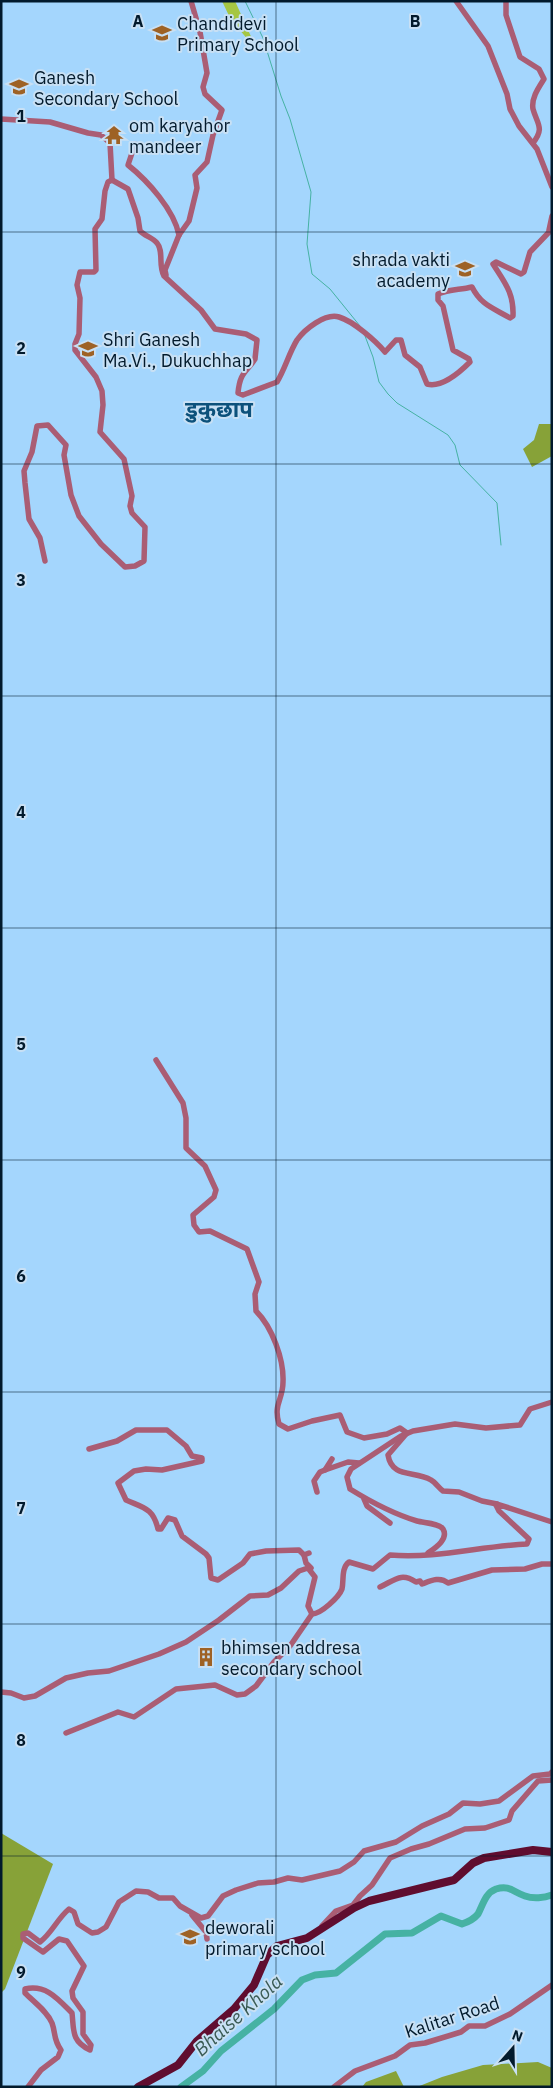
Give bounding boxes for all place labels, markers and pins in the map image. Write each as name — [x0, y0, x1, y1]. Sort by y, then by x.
place label: Chandidevi Primary School — [177, 12, 299, 56]
school or university icon: Chandidevi Primary School — [151, 22, 173, 44]
place label: Ganesh Secondary School — [34, 66, 179, 110]
school or university icon: Ganesh Secondary School — [8, 76, 30, 98]
place label: om karyahor mandeer — [129, 114, 230, 158]
temple icon: om karyahor mandeer — [103, 124, 125, 146]
place label: shrada vakti academy — [352, 248, 450, 292]
school or university icon: shrada vakti academy — [454, 258, 476, 280]
place label: Shri Ganesh Ma.Vi., Dukuchhap — [103, 328, 252, 372]
school or university icon: Shri Ganesh Ma.Vi., Dukuchhap — [77, 338, 99, 360]
place label: bhimsen addresa secondary school — [221, 1636, 362, 1680]
building icon: bhimsen addresa secondary school — [195, 1646, 217, 1668]
place label: deworali primary school — [205, 1916, 325, 1960]
school or university icon: deworali primary school — [179, 1926, 201, 1948]

